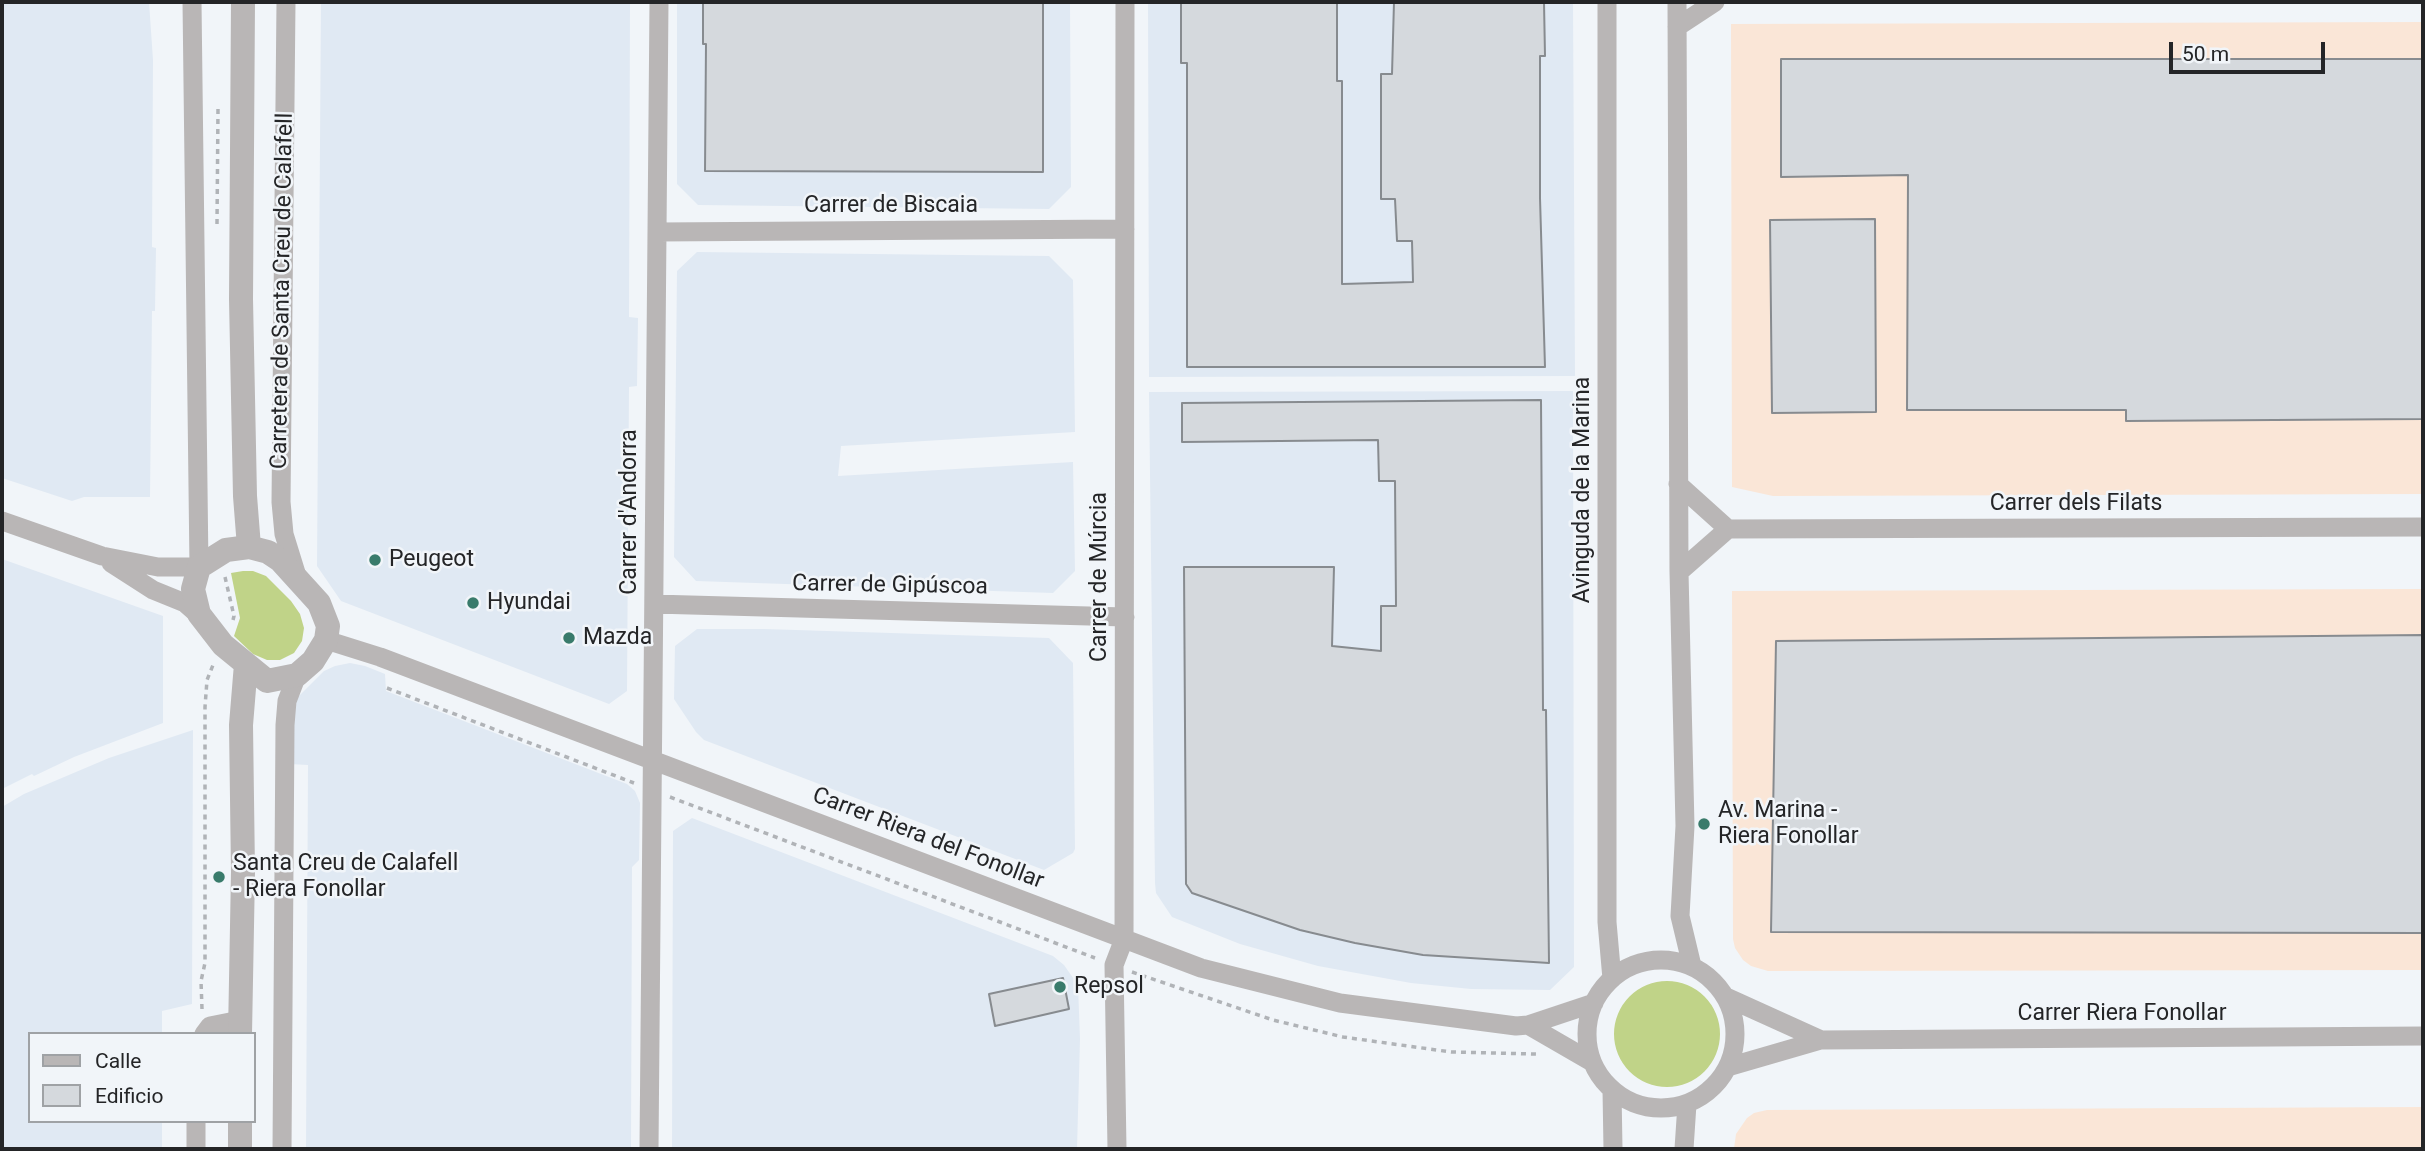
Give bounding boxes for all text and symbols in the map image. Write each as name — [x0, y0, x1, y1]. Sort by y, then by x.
scale bar — [2173, 28, 2329, 72]
text: 50 m — [2182, 42, 2229, 66]
street label: Carretera de Santa Creu de Calafell — [266, 113, 300, 469]
street label: Carrer de Biscaia — [804, 192, 978, 220]
street label: Avinguda de la Marina — [1569, 377, 1597, 603]
street label: Carrer d'Andorra — [616, 429, 644, 595]
street label: Carrer dels Filats — [1990, 490, 2162, 518]
street label: Carrer de Múrcia — [1086, 492, 1114, 662]
place label: Peugeot — [389, 546, 474, 574]
marker: Peugeot — [367, 552, 383, 568]
street label: Carrer de Gipúscoa — [792, 570, 988, 602]
place label: Hyundai — [487, 589, 571, 617]
marker: Hyundai — [465, 595, 481, 611]
place label: Mazda — [583, 624, 652, 652]
marker: Mazda — [561, 630, 577, 646]
street label: Carrer Riera del Fonollar — [808, 782, 1048, 896]
place label: Av. Marina - Riera Fonollar — [1718, 797, 1858, 851]
marker: Av. Marina - Riera Fonollar — [1696, 816, 1712, 832]
place label: Santa Creu de Calafell - Riera Fonollar — [233, 850, 458, 904]
marker: Santa Creu de Calafell - Riera Fonollar — [211, 869, 227, 885]
place label: Repsol — [1074, 973, 1144, 1001]
marker: Repsol — [1052, 979, 1068, 995]
street label: Carrer Riera Fonollar — [2018, 1000, 2226, 1028]
legend — [28, 1032, 256, 1123]
text: Calle — [95, 1049, 141, 1073]
text: Edificio — [95, 1084, 163, 1108]

